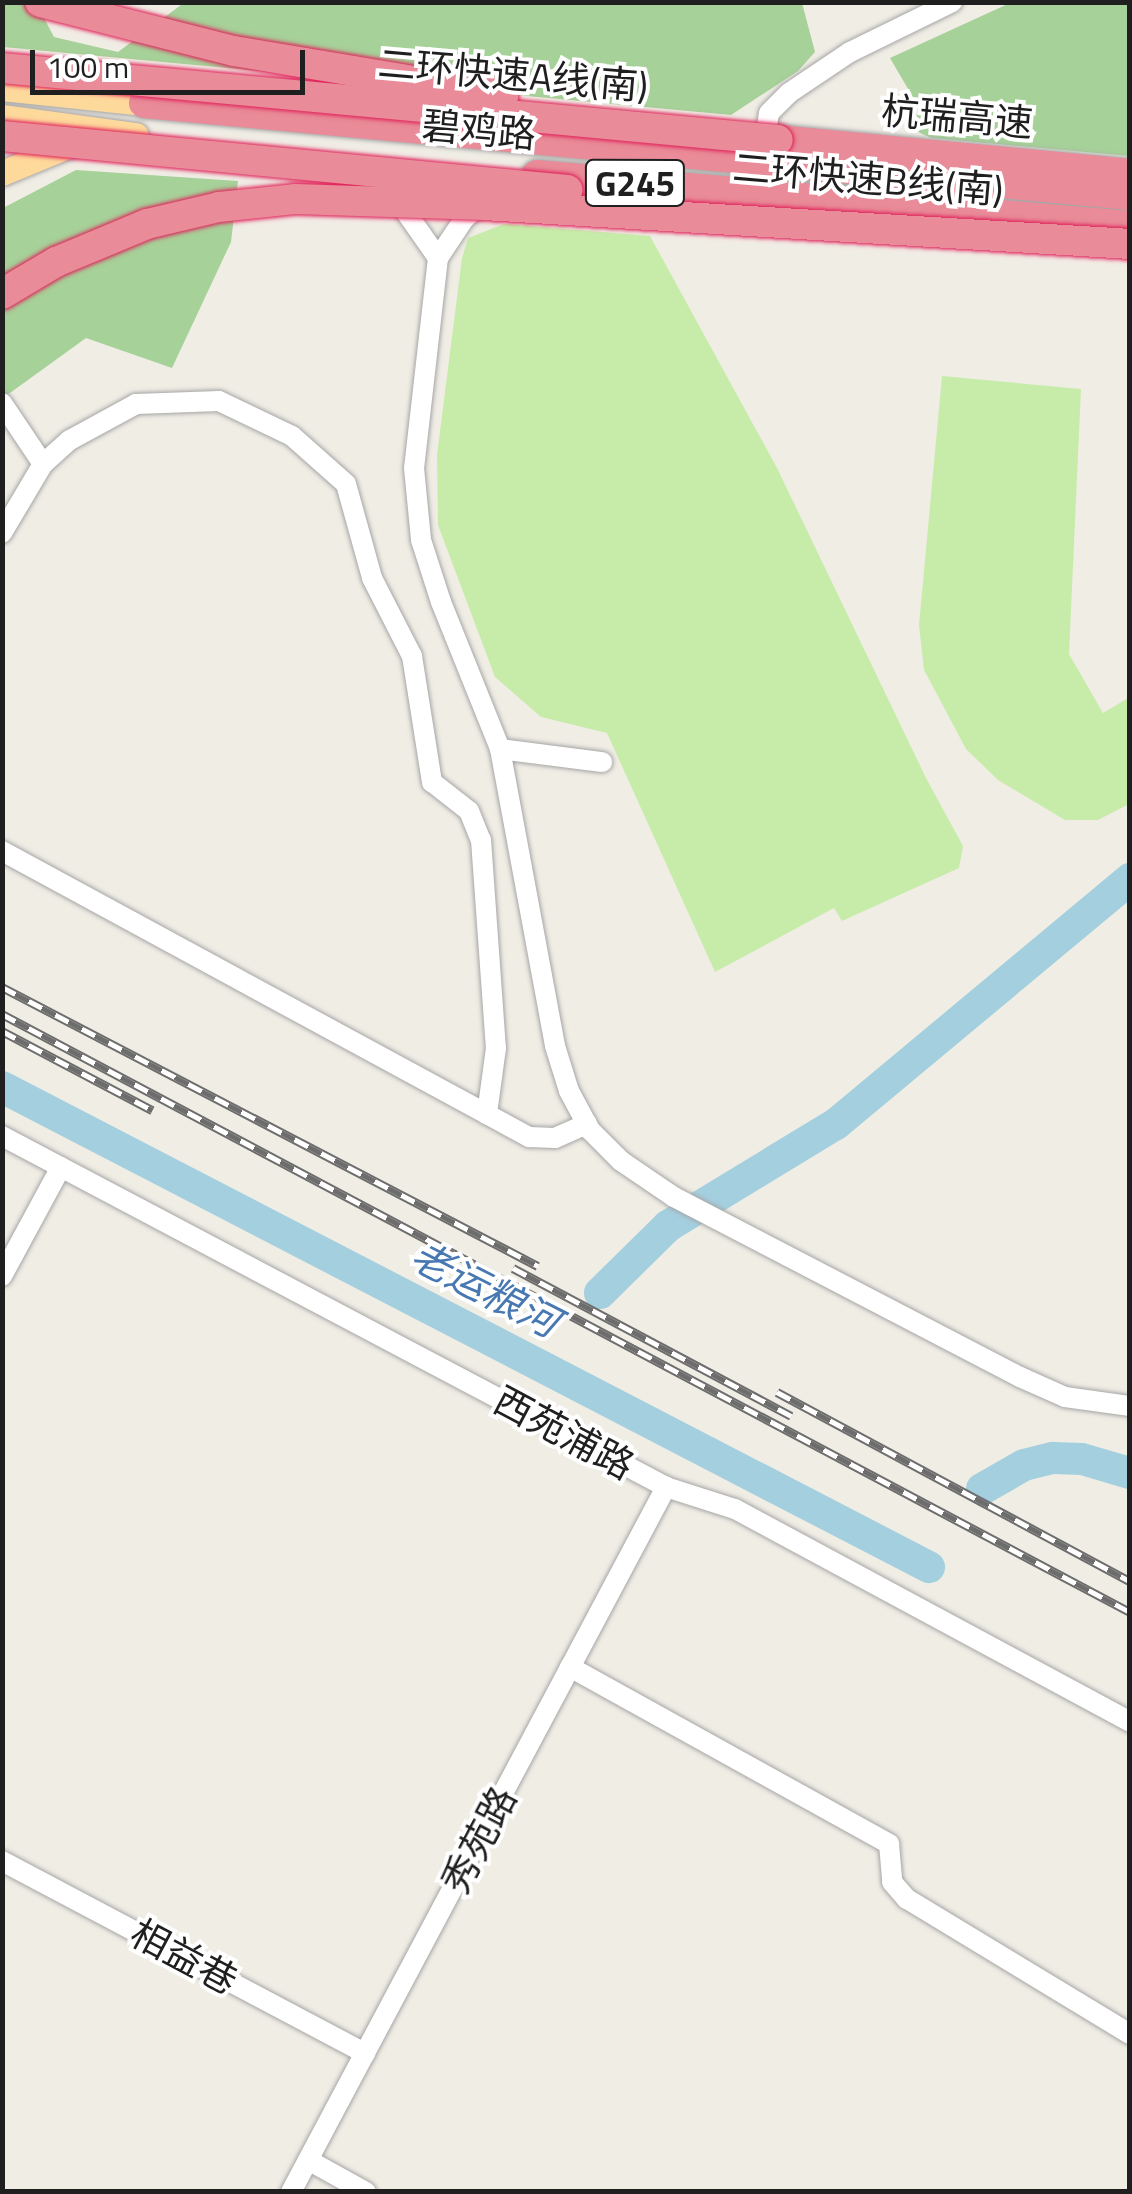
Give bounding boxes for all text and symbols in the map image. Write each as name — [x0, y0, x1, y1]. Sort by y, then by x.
scale bar — [35, 30, 310, 92]
street label: 二环快速A线(南) — [376, 40, 650, 110]
text: 100 m — [47, 44, 129, 90]
street label: 杭瑞高速 — [879, 88, 1035, 146]
street label: 碧鸡路 — [420, 102, 538, 158]
street label: 二环快速B线(南) — [731, 144, 1005, 214]
road number: G245 — [582, 153, 688, 213]
water label: 老运粮河 — [403, 1231, 567, 1347]
street label: 西苑浦路 — [486, 1377, 642, 1489]
street label: 秀苑路 — [432, 1779, 526, 1901]
street label: 相益巷 — [123, 1910, 245, 2004]

